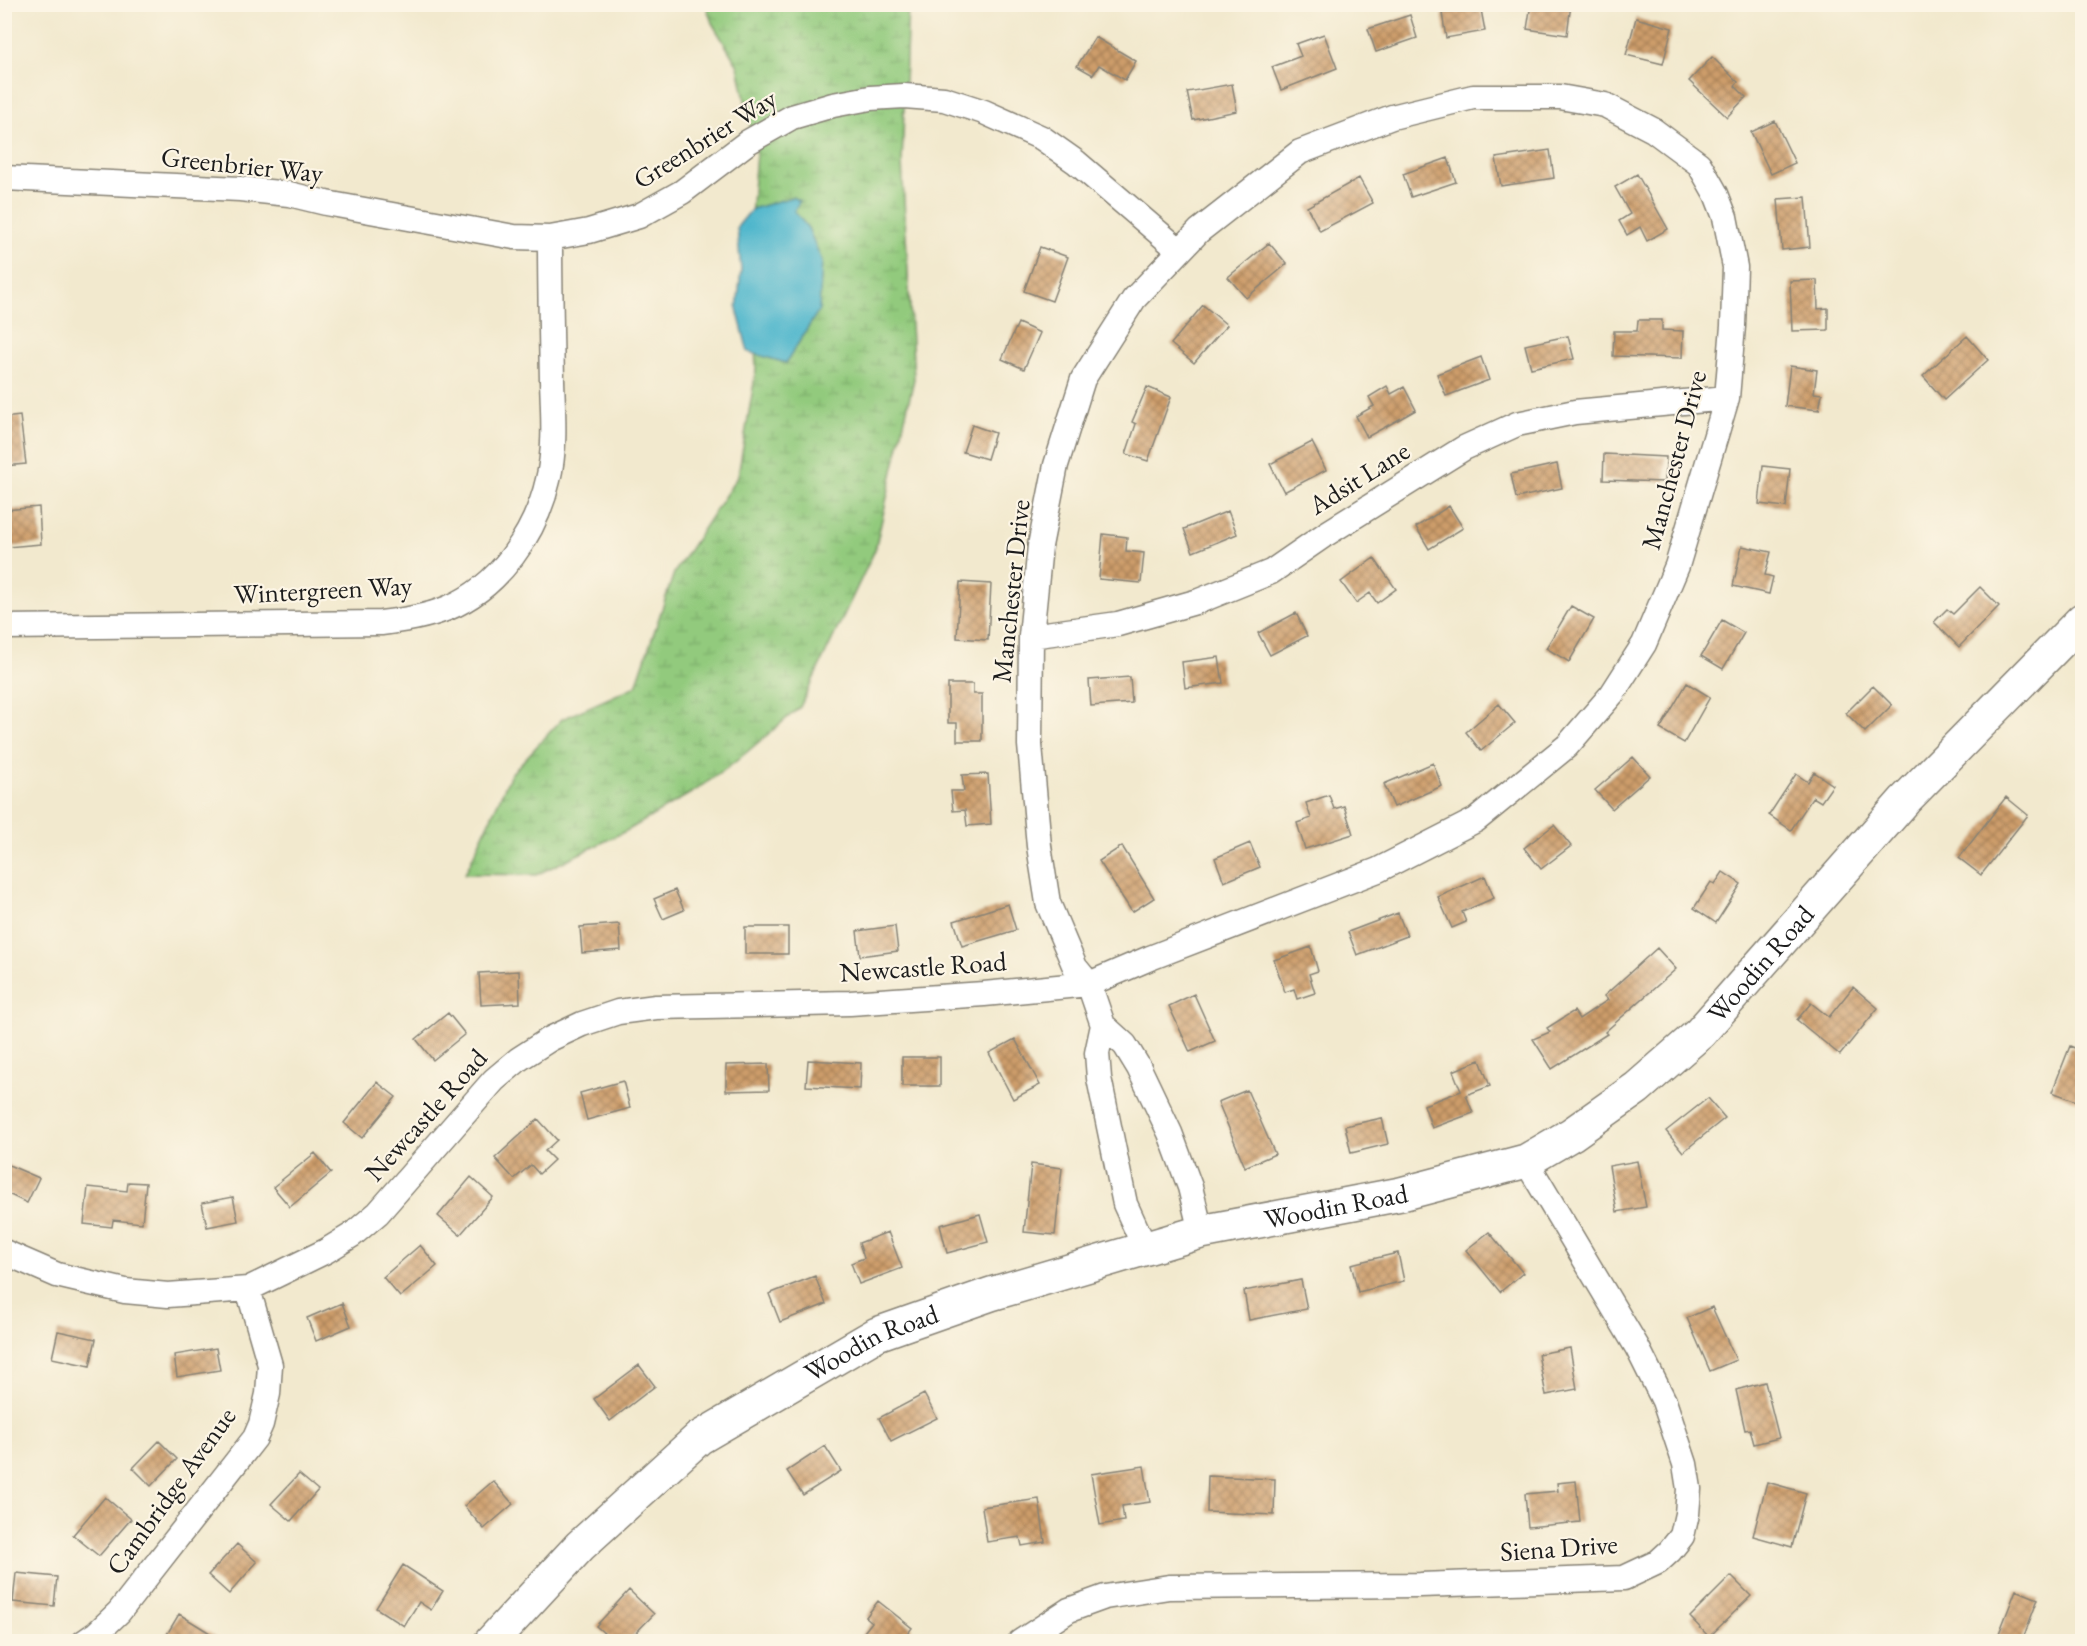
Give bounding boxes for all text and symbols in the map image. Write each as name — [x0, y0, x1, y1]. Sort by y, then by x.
street label: Greenbrier Way — [627, 81, 783, 196]
street label: Greenbrier Way — [159, 139, 325, 190]
street label: Manchester Drive — [1633, 366, 1714, 553]
street label: Adsit Lane — [1301, 433, 1416, 523]
street label: Manchester Drive — [983, 498, 1038, 684]
street label: Wintergreen Way — [233, 567, 413, 612]
street label: Woodin Road — [1699, 897, 1822, 1030]
street label: Newcastle Road — [838, 943, 1008, 990]
street label: Newcastle Road — [357, 1041, 495, 1189]
street label: Woodin Road — [1261, 1175, 1411, 1237]
street label: Woodin Road — [798, 1296, 943, 1390]
street label: Cambridge Avenue — [98, 1400, 243, 1582]
street label: Siena Drive — [1499, 1526, 1619, 1569]

